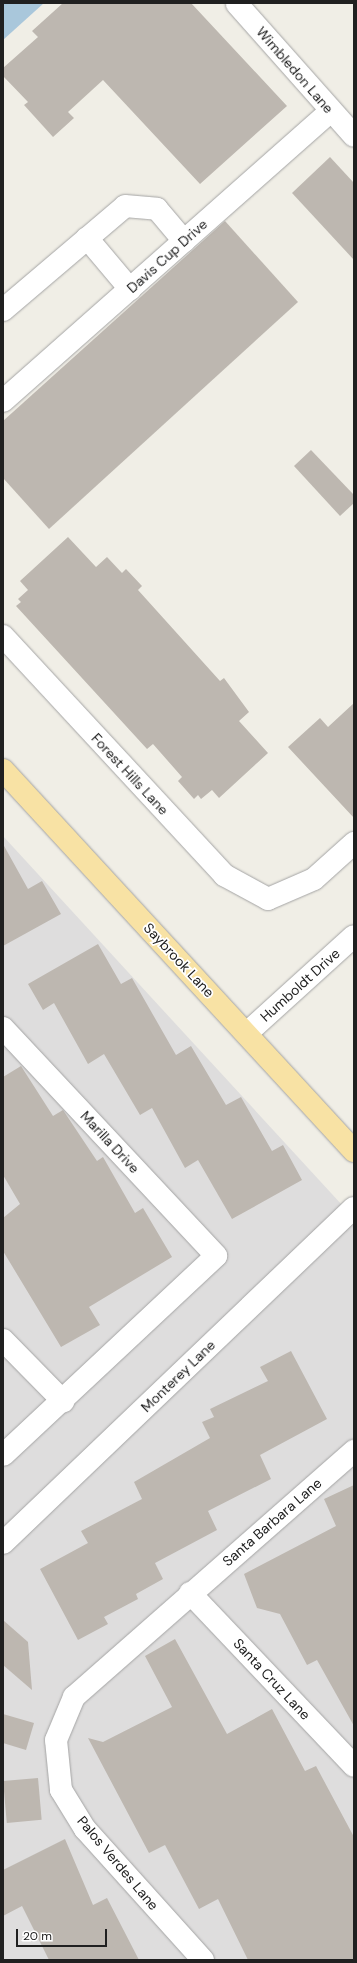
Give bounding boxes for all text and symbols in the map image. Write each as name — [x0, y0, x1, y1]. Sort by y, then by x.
street label: Wimbledon Lane — [253, 23, 337, 117]
street label: Davis Cup Drive — [123, 216, 211, 296]
street label: Forest Hills Lane — [88, 730, 172, 818]
street label: Saybrook Lane — [140, 919, 218, 1001]
street label: Humboldt Drive — [257, 945, 343, 1025]
street label: Marilla Drive — [77, 1108, 143, 1176]
street label: Monterey Lane — [137, 1336, 219, 1416]
street label: Santa Barbara Lane — [219, 1474, 325, 1570]
street label: Santa Cruz Lane — [230, 1635, 314, 1723]
street label: Palos Verdes Lane — [74, 1813, 162, 1913]
scale bar — [18, 1921, 109, 1947]
text: 20 m — [23, 1928, 52, 1944]

